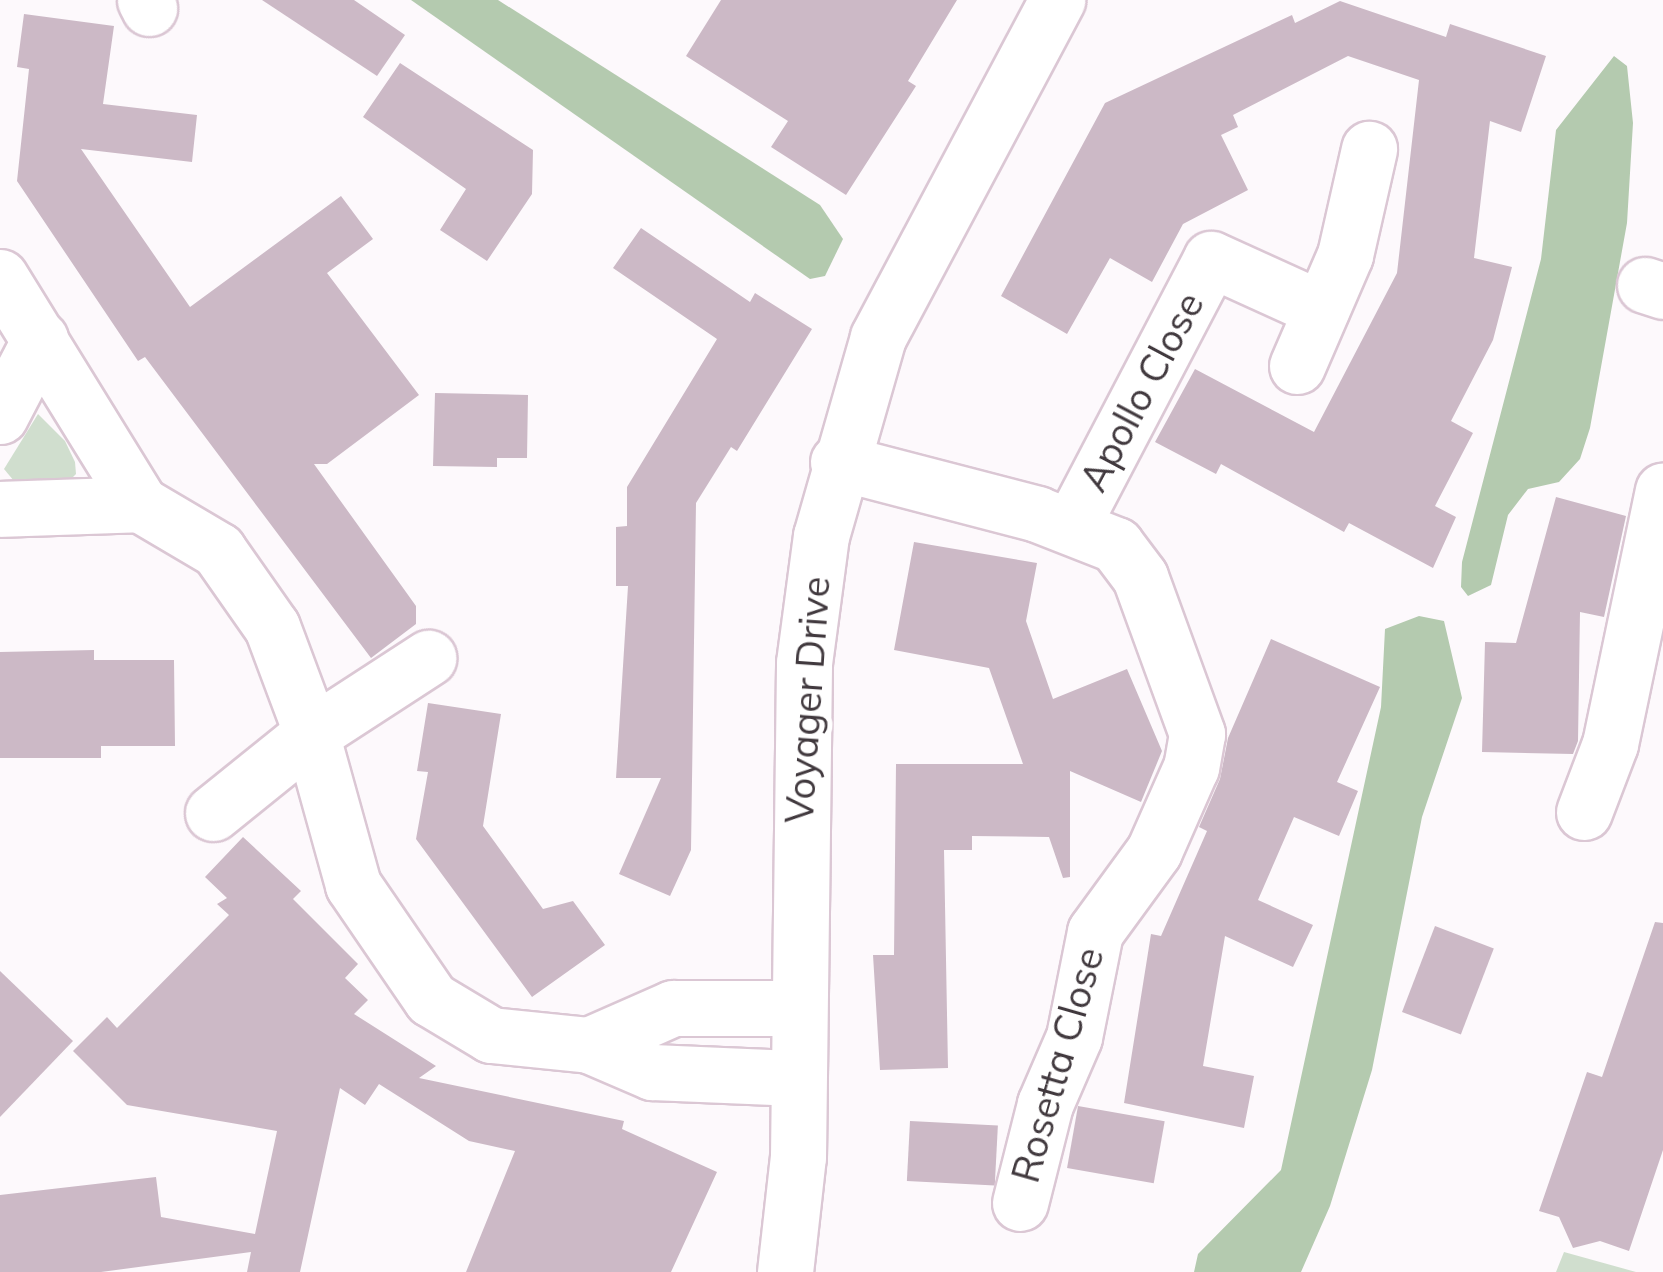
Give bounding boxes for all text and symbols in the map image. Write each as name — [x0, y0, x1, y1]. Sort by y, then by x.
street label: Apollo Close — [1071, 285, 1213, 499]
street label: Voyager Drive — [777, 575, 839, 825]
street label: Rosetta Close — [1003, 942, 1113, 1188]

